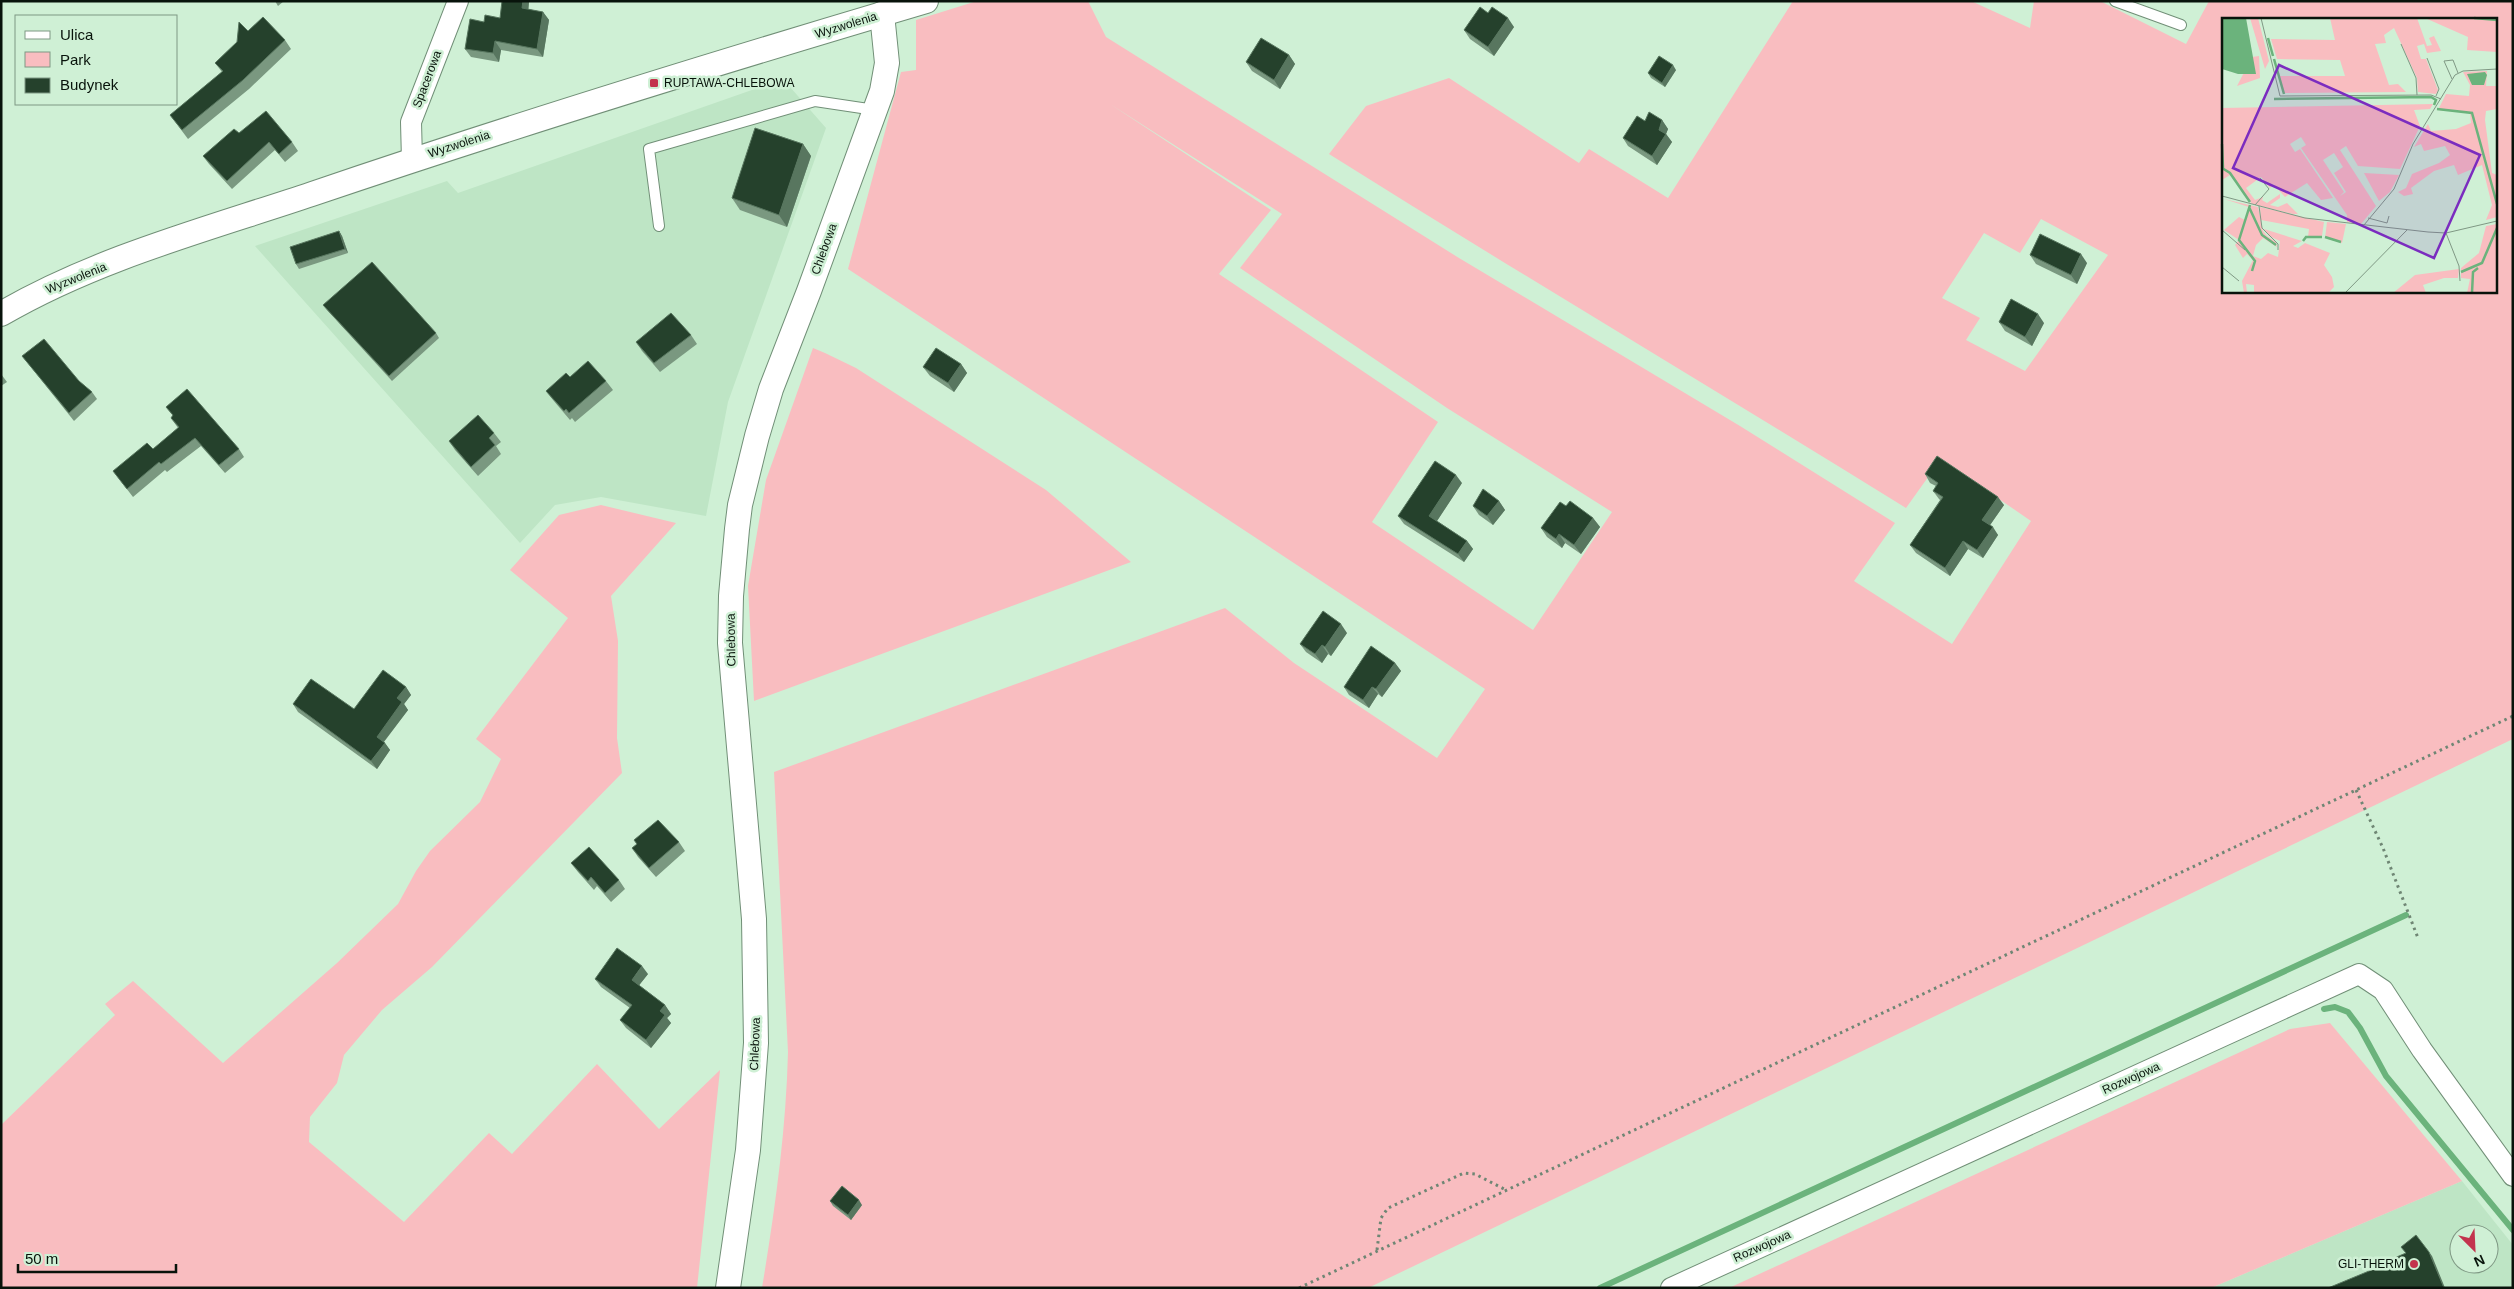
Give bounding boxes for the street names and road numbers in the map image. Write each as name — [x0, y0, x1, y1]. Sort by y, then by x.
street label: Wyzwolenia — [813, 9, 879, 41]
street label: Spacerowa — [410, 48, 444, 110]
street label: Wyzwolenia — [426, 127, 492, 161]
street label: Chlebowa — [808, 221, 840, 276]
street label: Wyzwolenia — [44, 259, 109, 296]
street label: Chlebowa — [724, 613, 738, 667]
street label: Chlebowa — [747, 1017, 763, 1071]
street label: Rozwojowa — [2100, 1059, 2162, 1097]
street label: Rozwojowa — [1731, 1227, 1793, 1265]

